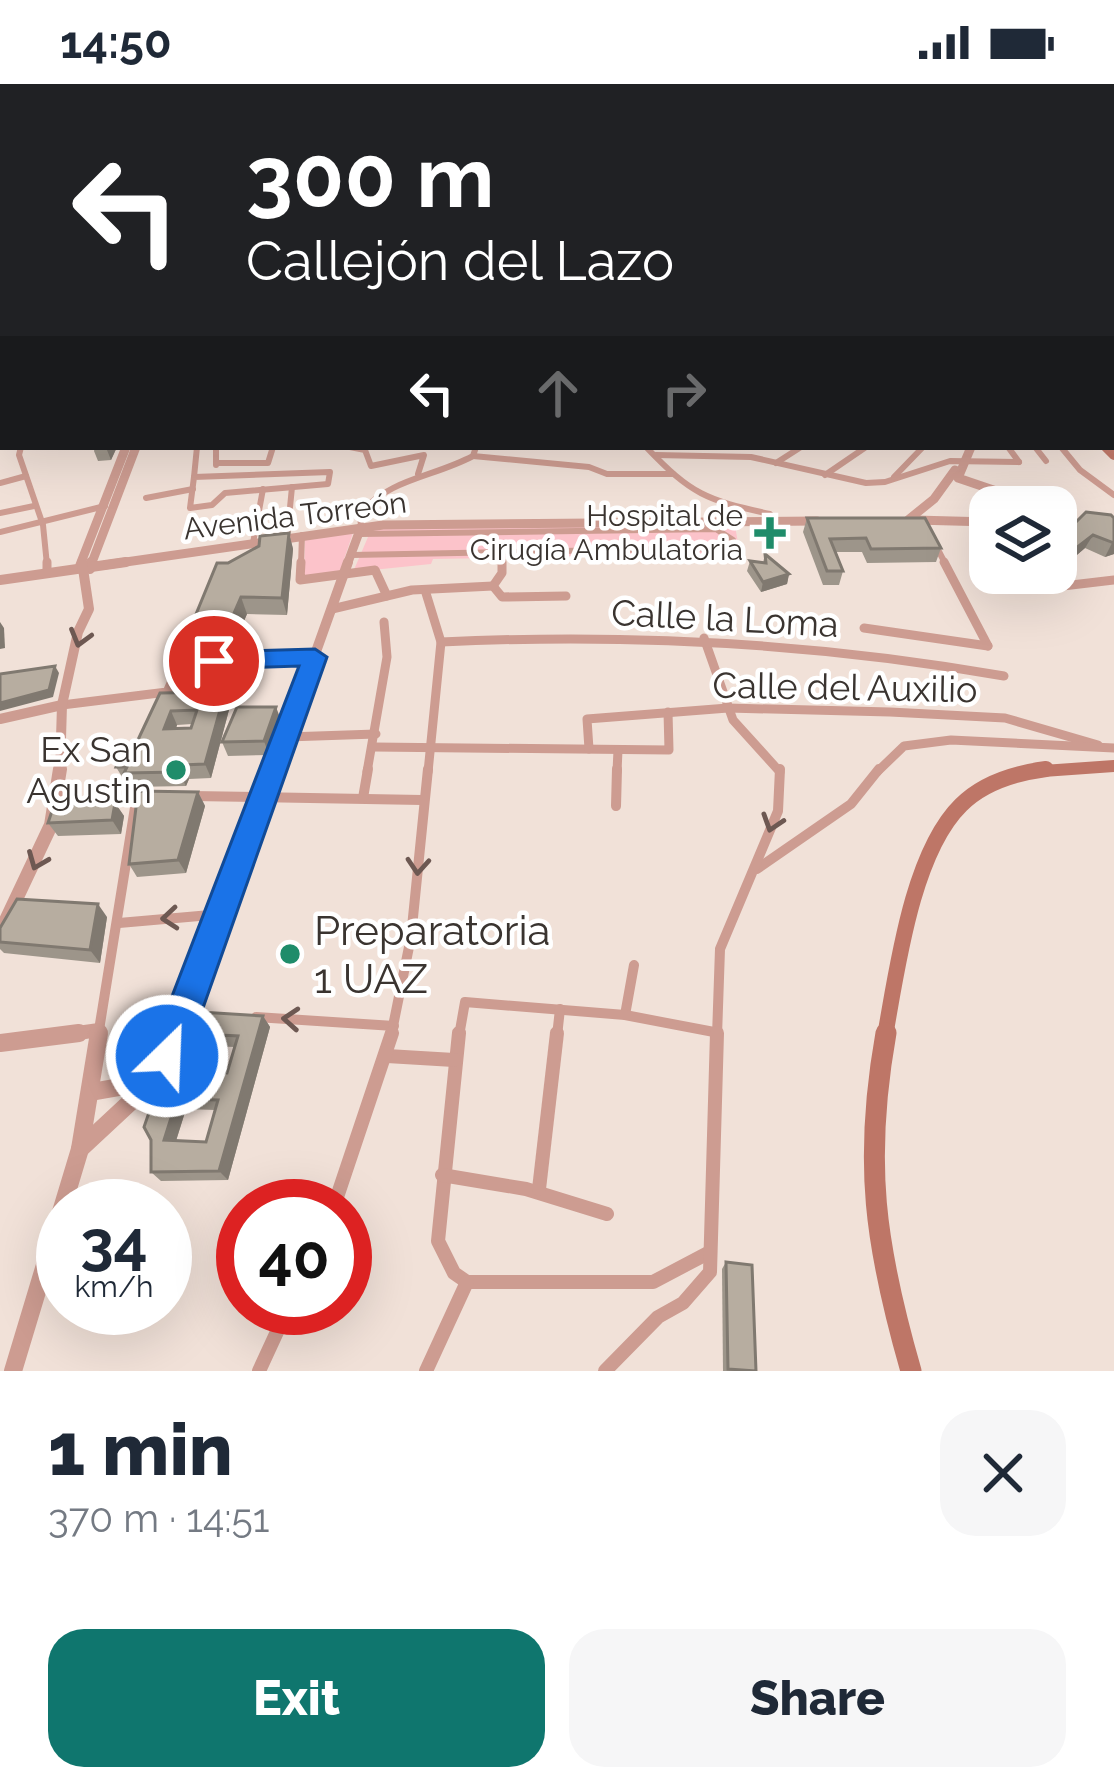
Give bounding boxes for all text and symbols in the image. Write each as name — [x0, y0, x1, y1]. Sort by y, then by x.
text: 14:50 — [60, 16, 172, 69]
text: 300 m — [246, 128, 494, 227]
icon: left — [48, 132, 204, 288]
text: Callejón del Lazo — [246, 229, 674, 293]
icon: left — [399, 360, 465, 426]
icon: ahead — [525, 360, 591, 426]
icon: right — [651, 360, 717, 426]
street label: Avenida Torreón — [181, 484, 408, 547]
map controls — [969, 486, 1077, 594]
button: layers — [969, 486, 1077, 594]
place label: Hospital de Cirugía Ambulatoria — [470, 498, 743, 567]
marker: Hospital de Cirugía Ambulatoria — [754, 517, 786, 549]
street label: Calle la Loma — [610, 591, 840, 645]
pin — [163, 610, 265, 712]
one-way arrow — [69, 627, 94, 648]
icon: arrive — [181, 628, 247, 694]
street label: Calle del Auxilio — [712, 664, 978, 710]
place label: Ex San Agustin — [26, 728, 152, 811]
marker: Ex San Agustin — [163, 757, 189, 783]
one-way arrow — [762, 812, 787, 833]
one-way arrow — [26, 849, 51, 870]
one-way arrow — [406, 857, 432, 876]
one-way arrow — [160, 905, 179, 931]
place label: Preparatoria 1 UAZ — [314, 906, 551, 1003]
marker: Preparatoria 1 UAZ — [277, 941, 303, 967]
position arrow — [104, 993, 230, 1119]
one-way arrow — [281, 1007, 300, 1032]
speed limit sign: 40 — [216, 1179, 372, 1335]
text: 34 — [80, 1207, 148, 1277]
text: km/h — [74, 1269, 154, 1304]
text: 1 min — [48, 1407, 233, 1492]
button: close — [940, 1410, 1066, 1536]
text: 370 m · 14:51 — [48, 1495, 270, 1541]
button: Exit — [48, 1629, 545, 1767]
button: Share — [569, 1629, 1066, 1767]

